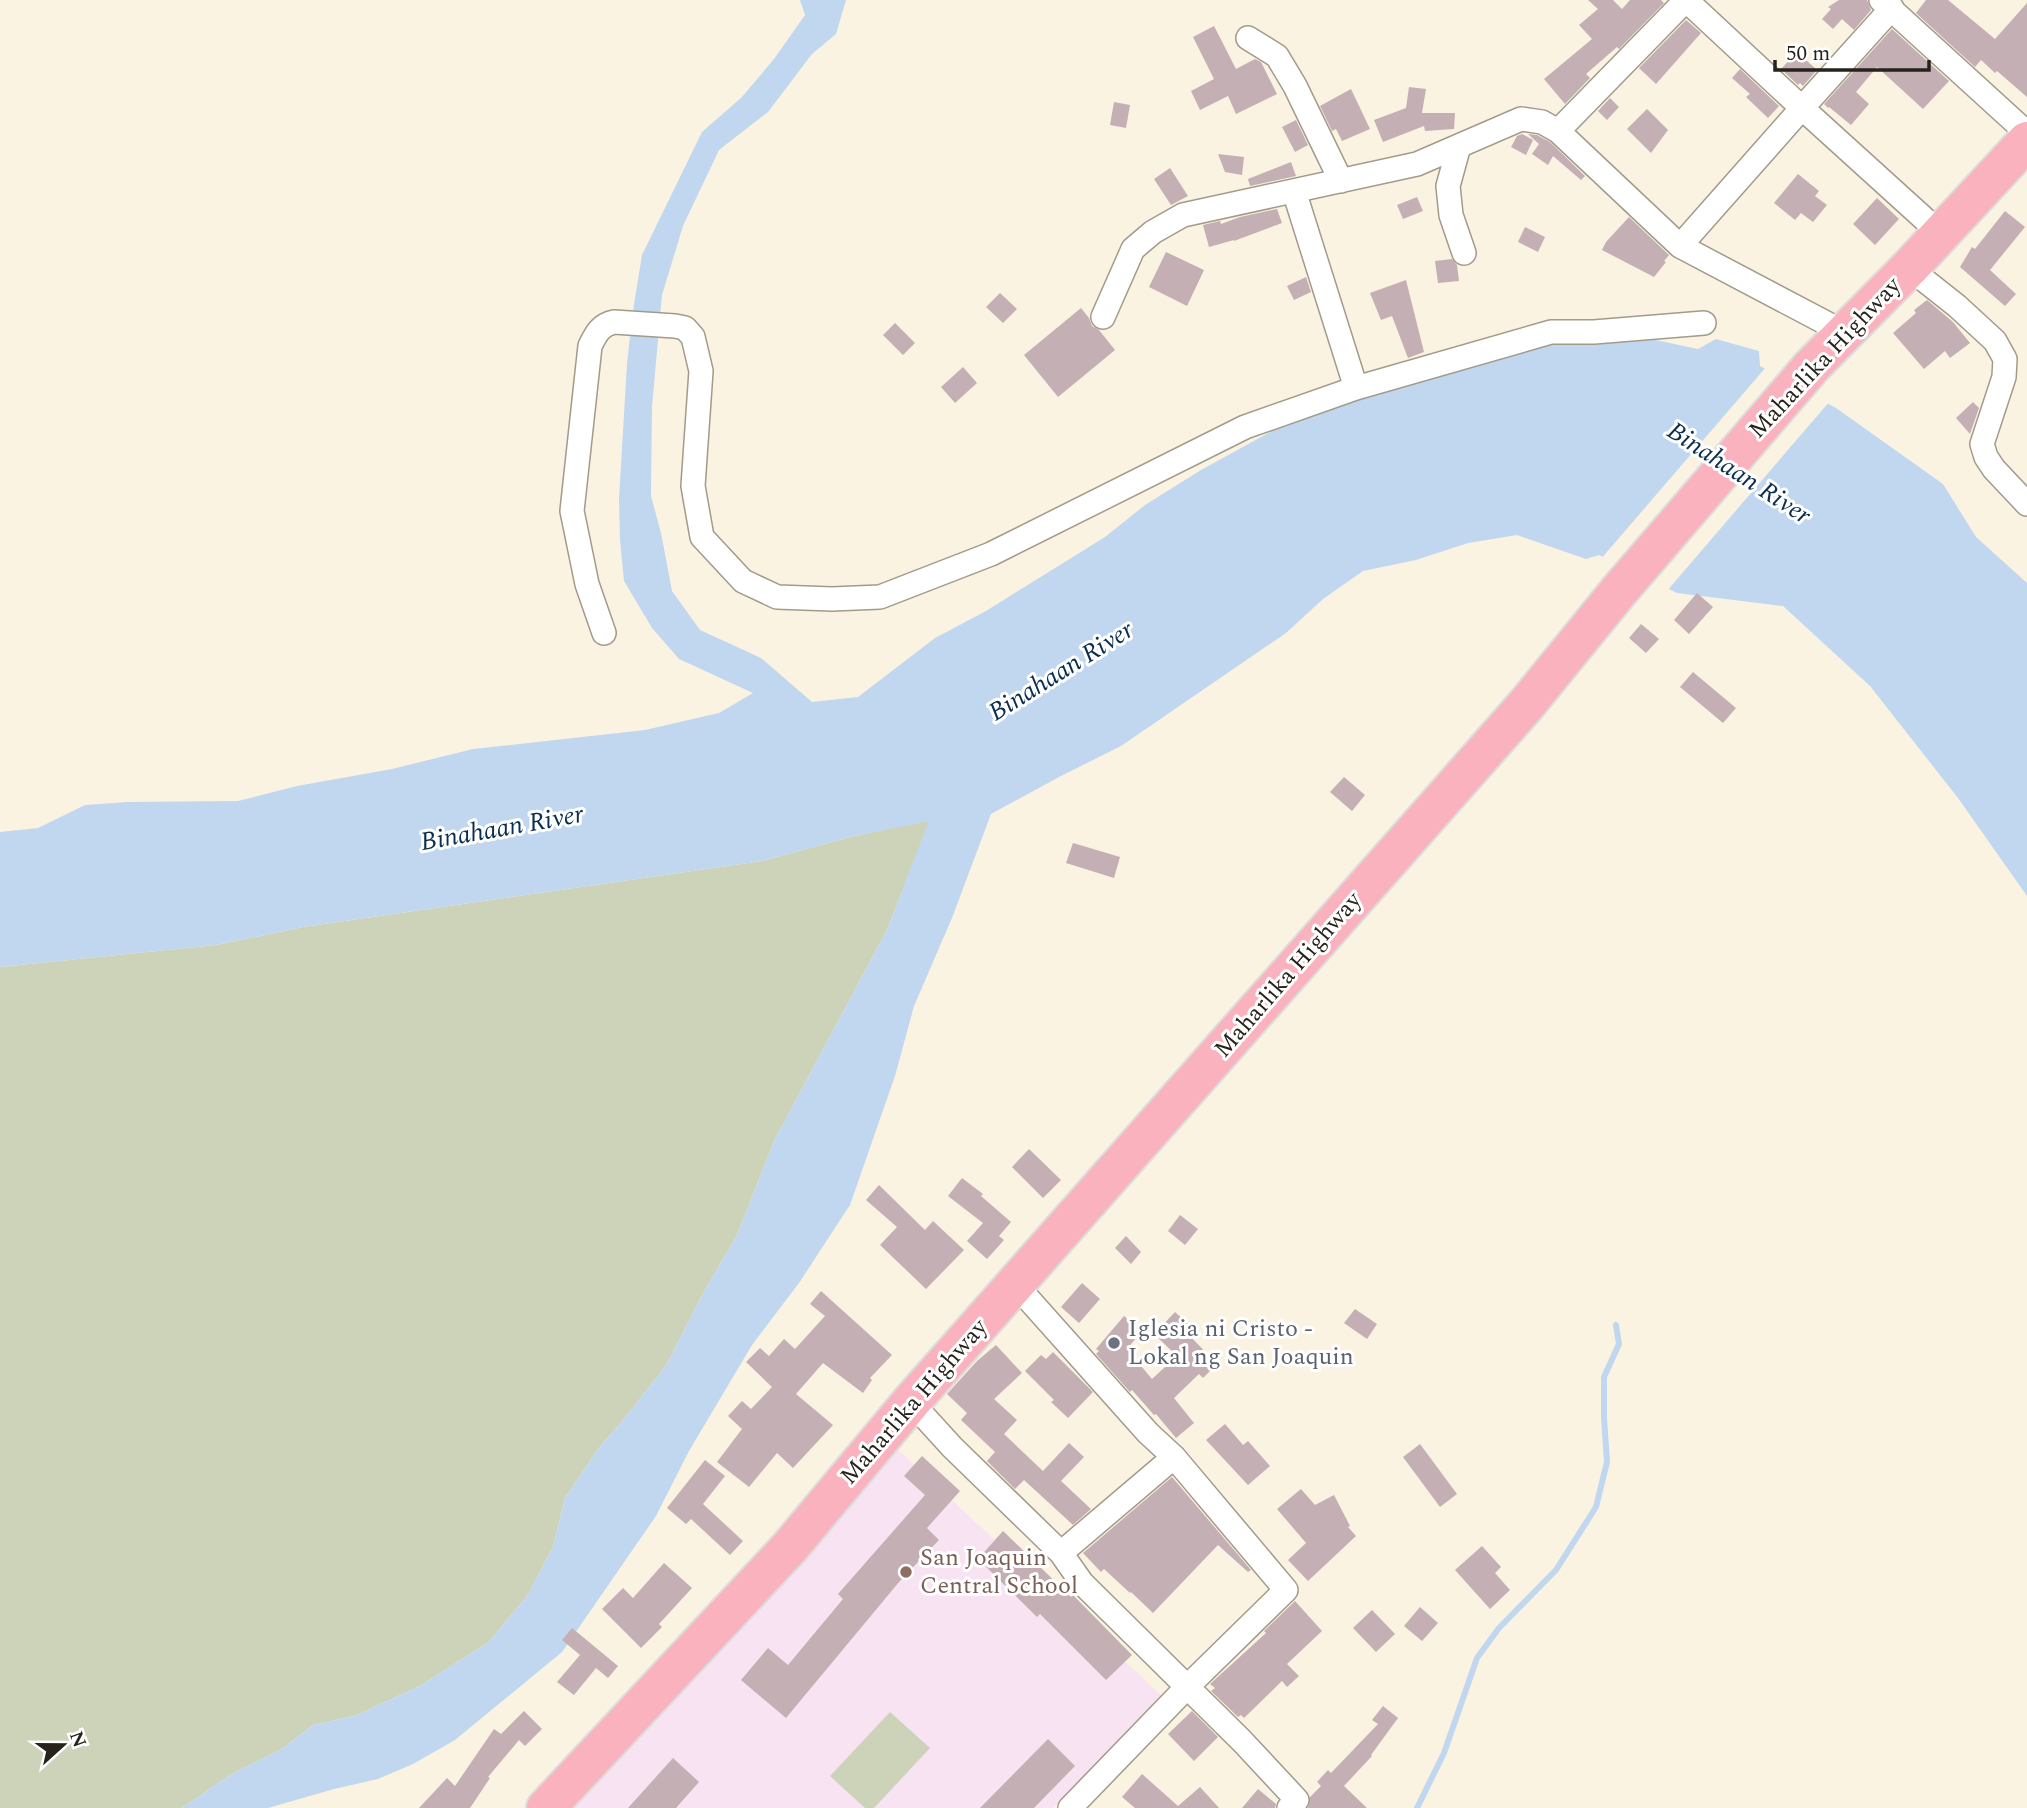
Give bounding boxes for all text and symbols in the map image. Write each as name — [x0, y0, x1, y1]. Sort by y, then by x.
scale bar — [1775, 28, 1929, 72]
text: 50 m — [1786, 38, 1830, 70]
street label: Maharlika Highway — [1740, 268, 1911, 447]
water label: Binahaan River — [1659, 411, 1820, 535]
water label: Binahaan River — [980, 610, 1142, 732]
water label: Binahaan River — [417, 794, 588, 862]
street label: Maharlika Highway — [1206, 883, 1371, 1066]
street label: Maharlika Highway — [832, 1310, 997, 1493]
place label: Iglesia ni Cristo - Lokal ng San Joaquin — [1128, 1311, 1354, 1375]
marker: Iglesia ni Cristo - Lokal ng San Joaquin — [1106, 1335, 1122, 1351]
place label: San Joaquin Central School — [920, 1540, 1078, 1604]
marker: San Joaquin Central School — [898, 1564, 914, 1580]
north arrow — [28, 1710, 98, 1780]
text: N — [61, 1727, 94, 1752]

